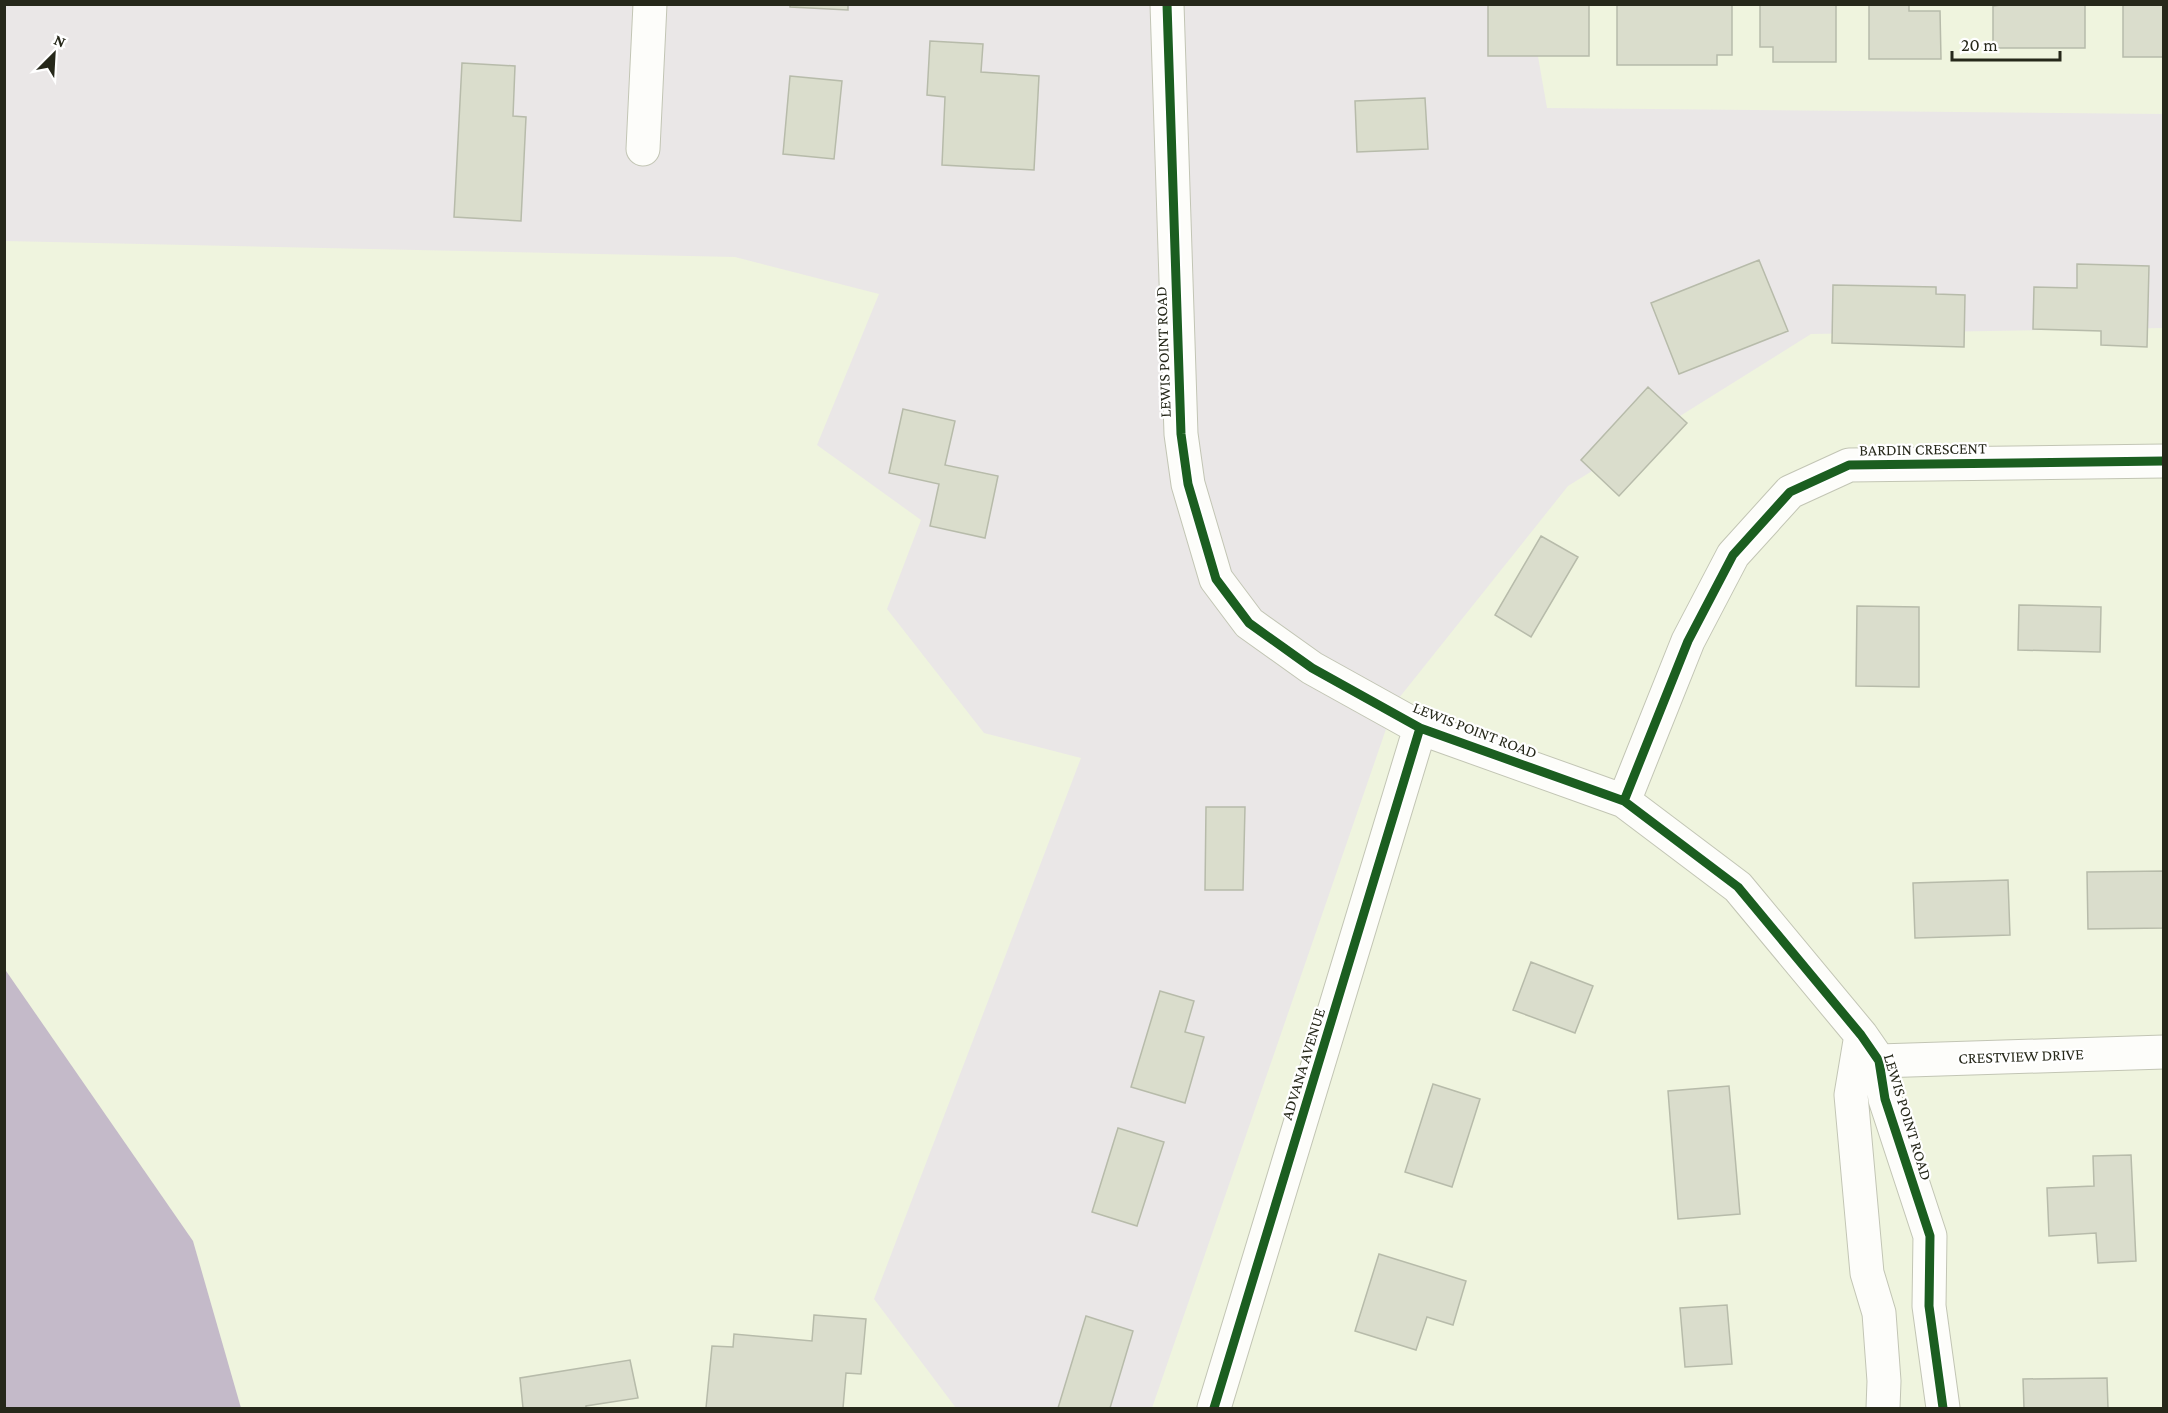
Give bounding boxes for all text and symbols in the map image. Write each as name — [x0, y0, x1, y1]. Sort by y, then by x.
north arrow — [24, 24, 84, 84]
scale bar — [1952, 24, 2060, 62]
text: N — [51, 31, 68, 51]
text: 20 m — [1961, 35, 1998, 55]
street label: LEWIS POINT ROAD — [1152, 286, 1174, 418]
street label: BARDIN CRESCENT — [1859, 439, 1987, 459]
street label: LEWIS POINT ROAD — [1411, 699, 1539, 761]
street label: ADVANA AVENUE — [1278, 1006, 1328, 1122]
street label: CRESTVIEW DRIVE — [1958, 1045, 2084, 1067]
street label: LEWIS POINT ROAD — [1881, 1052, 1935, 1182]

